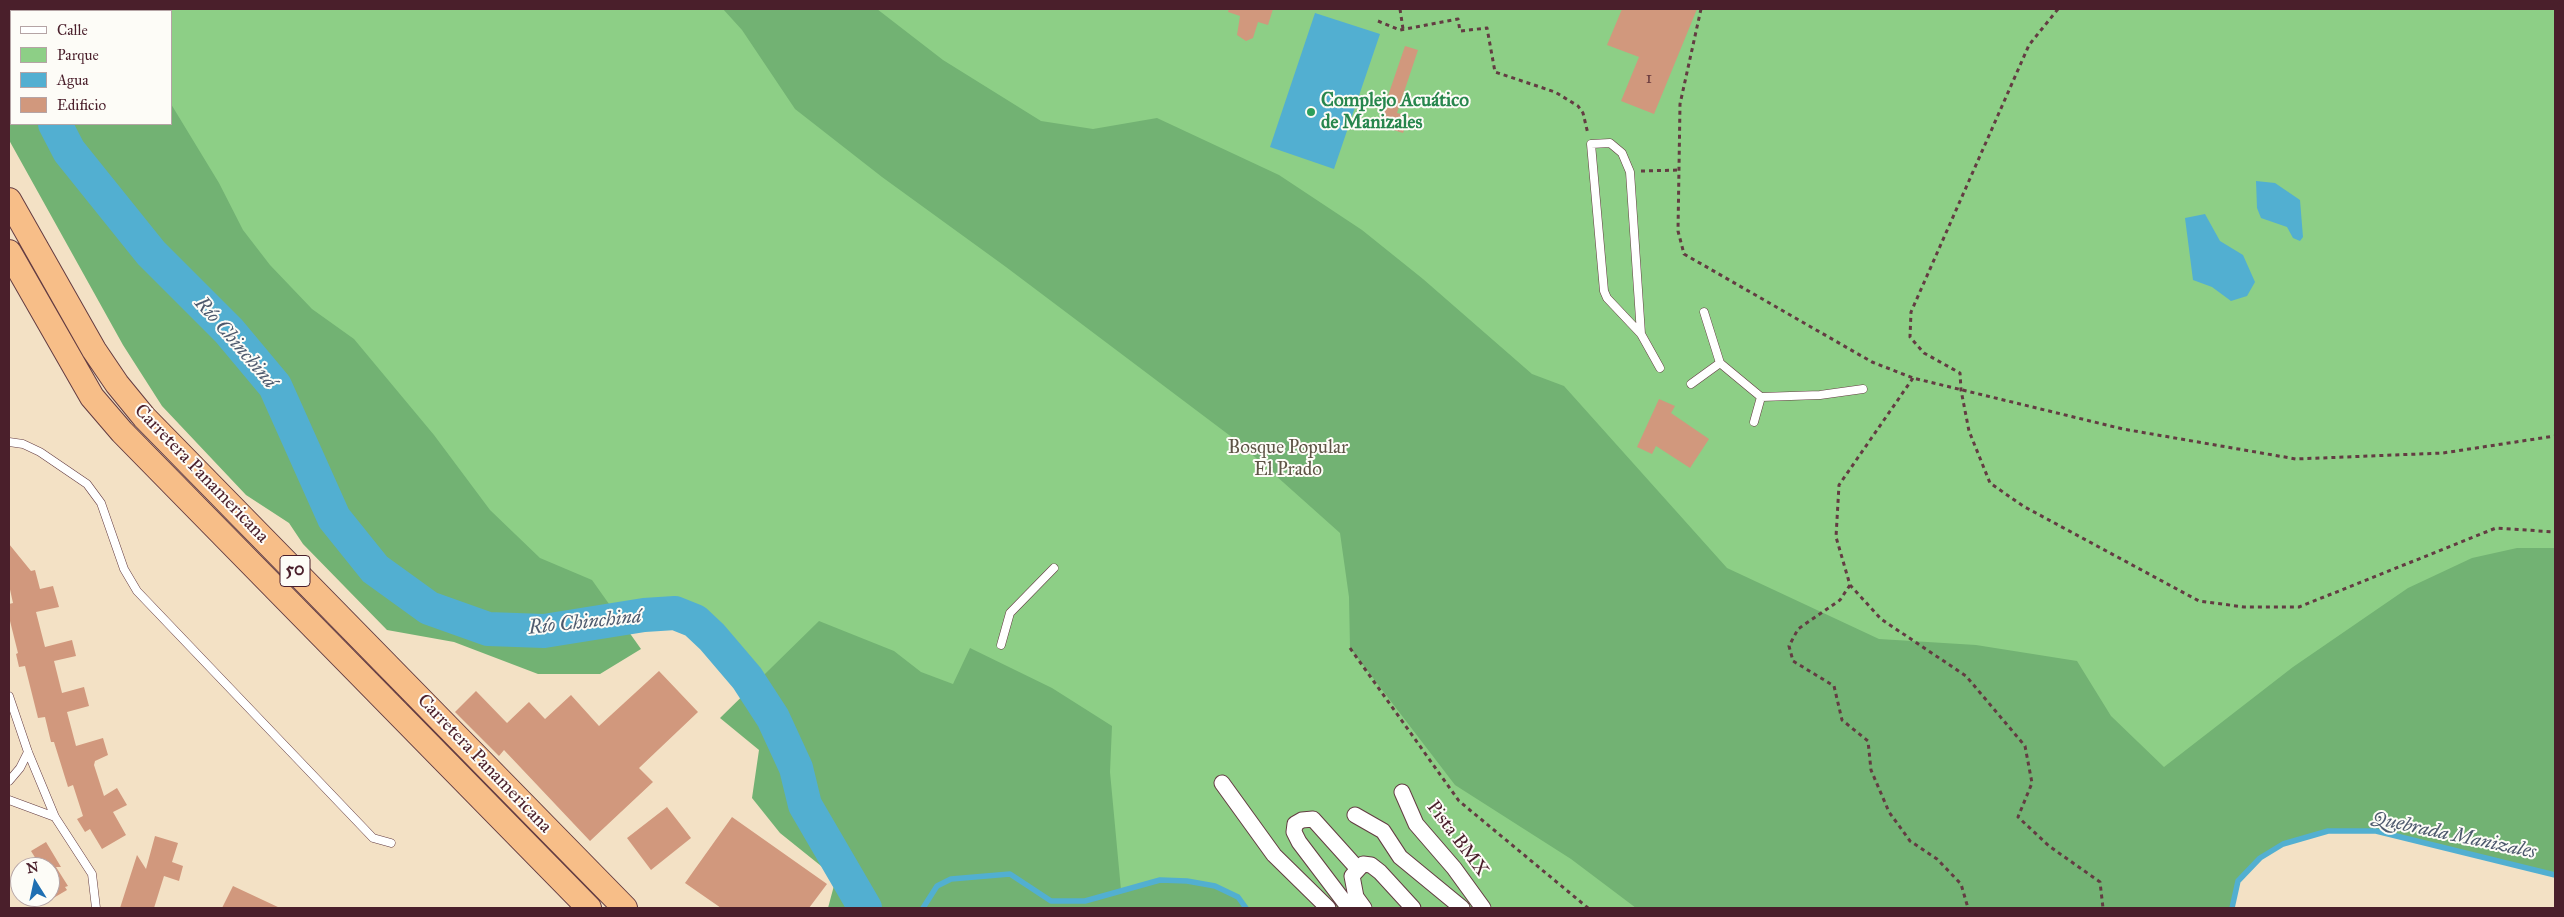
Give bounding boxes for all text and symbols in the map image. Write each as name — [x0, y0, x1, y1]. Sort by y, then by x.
legend — [10, 10, 172, 125]
text: Calle — [57, 21, 88, 39]
text: Parque — [57, 46, 99, 64]
house number: 1 — [1646, 69, 1652, 89]
text: Agua — [57, 71, 89, 89]
place label: Complejo Acuático de Manizales — [1321, 90, 1469, 134]
text: Edificio — [57, 96, 106, 114]
marker: Complejo Acuático de Manizales — [1305, 106, 1317, 118]
water label: Río Chinchiná — [189, 292, 281, 394]
street label: Carretera Panamericana — [129, 400, 273, 548]
park label: Bosque Popular El Prado — [1228, 437, 1348, 481]
road number: 50 — [280, 556, 310, 586]
water label: Río Chinchiná — [527, 605, 643, 641]
street label: Carretera Panamericana — [412, 690, 556, 838]
street label: Pista BMX — [1421, 797, 1493, 881]
water label: Quebrada Manizales — [2370, 807, 2538, 865]
north arrow — [10, 857, 60, 907]
text: N — [25, 858, 40, 877]

